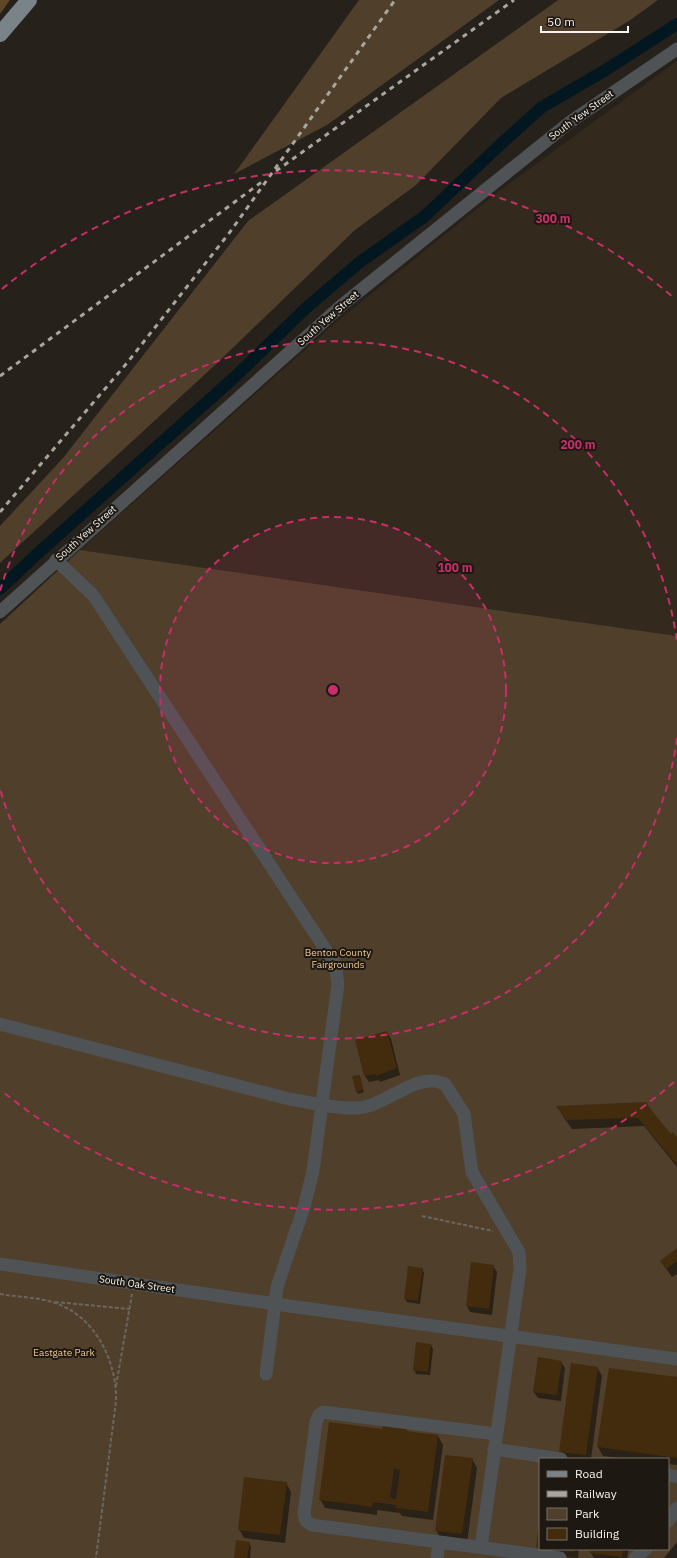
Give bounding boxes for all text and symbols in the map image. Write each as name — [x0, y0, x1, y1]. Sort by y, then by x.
scale bar — [541, 8, 628, 34]
text: 50 m — [547, 14, 575, 29]
street label: South Yew Street — [546, 87, 616, 143]
text: 300 m — [535, 211, 571, 226]
street label: South Yew Street — [295, 288, 362, 348]
text: 200 m — [560, 437, 596, 452]
street label: South Yew Street — [53, 502, 119, 564]
text: 100 m — [437, 560, 473, 575]
centre of rings — [326, 683, 340, 697]
park label: Benton County Fairgrounds — [305, 946, 371, 971]
street label: South Oak Street — [98, 1272, 176, 1296]
park label: Eastgate Park — [33, 1346, 95, 1359]
legend — [539, 1458, 669, 1550]
text: Road — [575, 1466, 603, 1481]
text: Railway — [575, 1486, 617, 1501]
text: Park — [575, 1506, 600, 1521]
text: Building — [575, 1526, 620, 1541]

